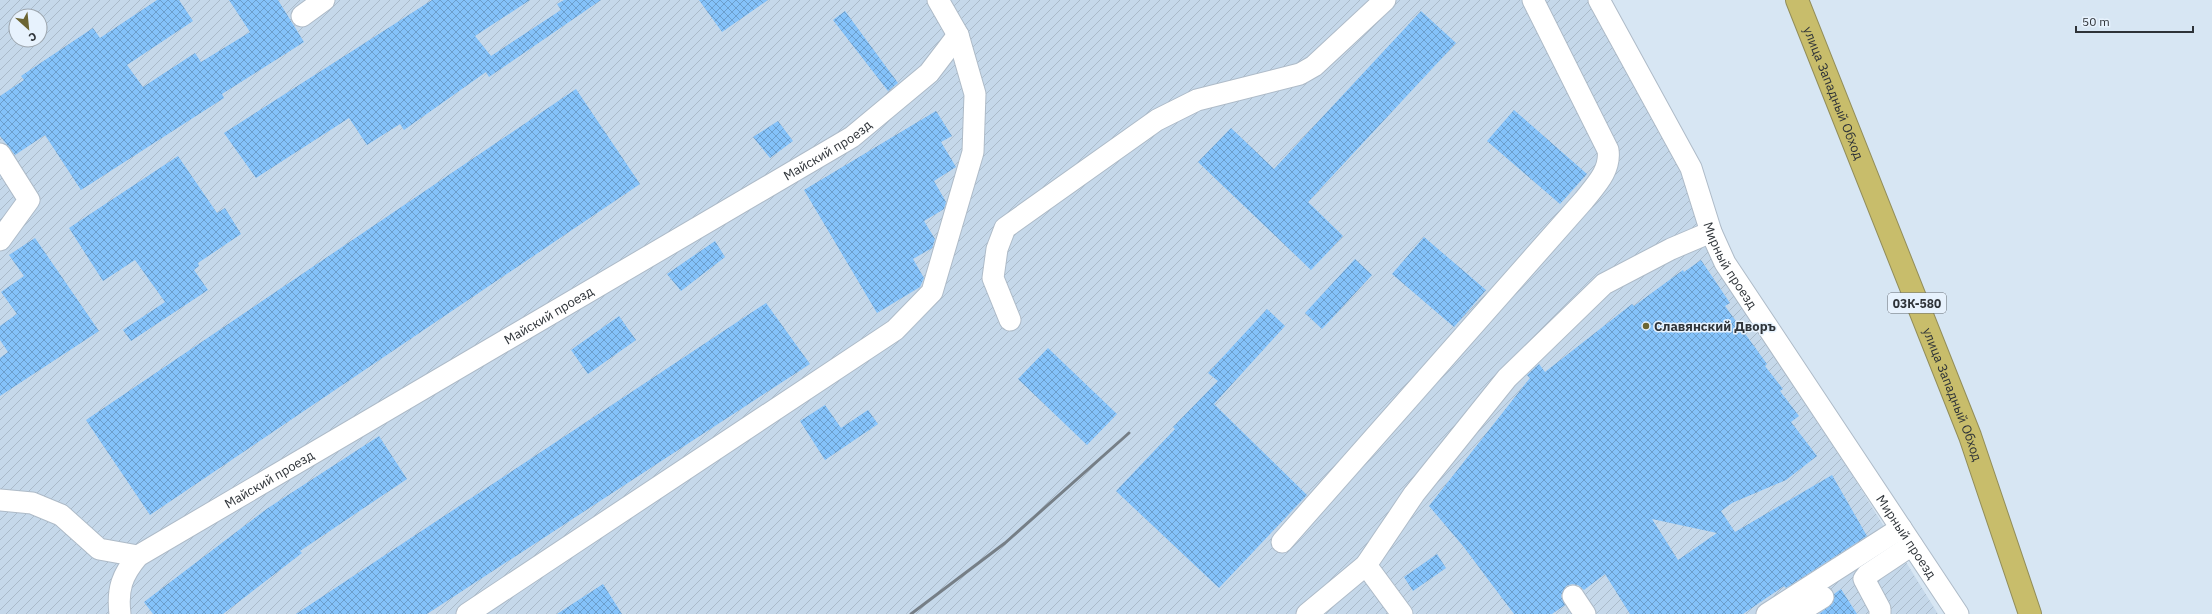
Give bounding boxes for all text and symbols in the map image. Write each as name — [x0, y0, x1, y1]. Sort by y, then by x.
north arrow — [8, 8, 48, 48]
scale bar — [2076, 8, 2193, 34]
text: 50 m — [2082, 14, 2110, 29]
street label: улица Западный Обход — [1800, 24, 1868, 162]
text: С — [26, 29, 39, 45]
street label: Майский проезд — [780, 116, 875, 184]
street label: Мирный проезд — [1700, 220, 1762, 312]
street label: Майский проезд — [501, 282, 597, 348]
road number: 03К-580 — [1888, 293, 1946, 313]
place label: Cлавянский Дворъ — [1654, 318, 1776, 335]
marker: Cлавянский Дворъ — [1641, 321, 1651, 331]
street label: улица Западный Обход — [1919, 325, 1986, 463]
street label: Майский проезд — [221, 446, 317, 512]
street label: Мирный проезд — [1873, 491, 1941, 582]

